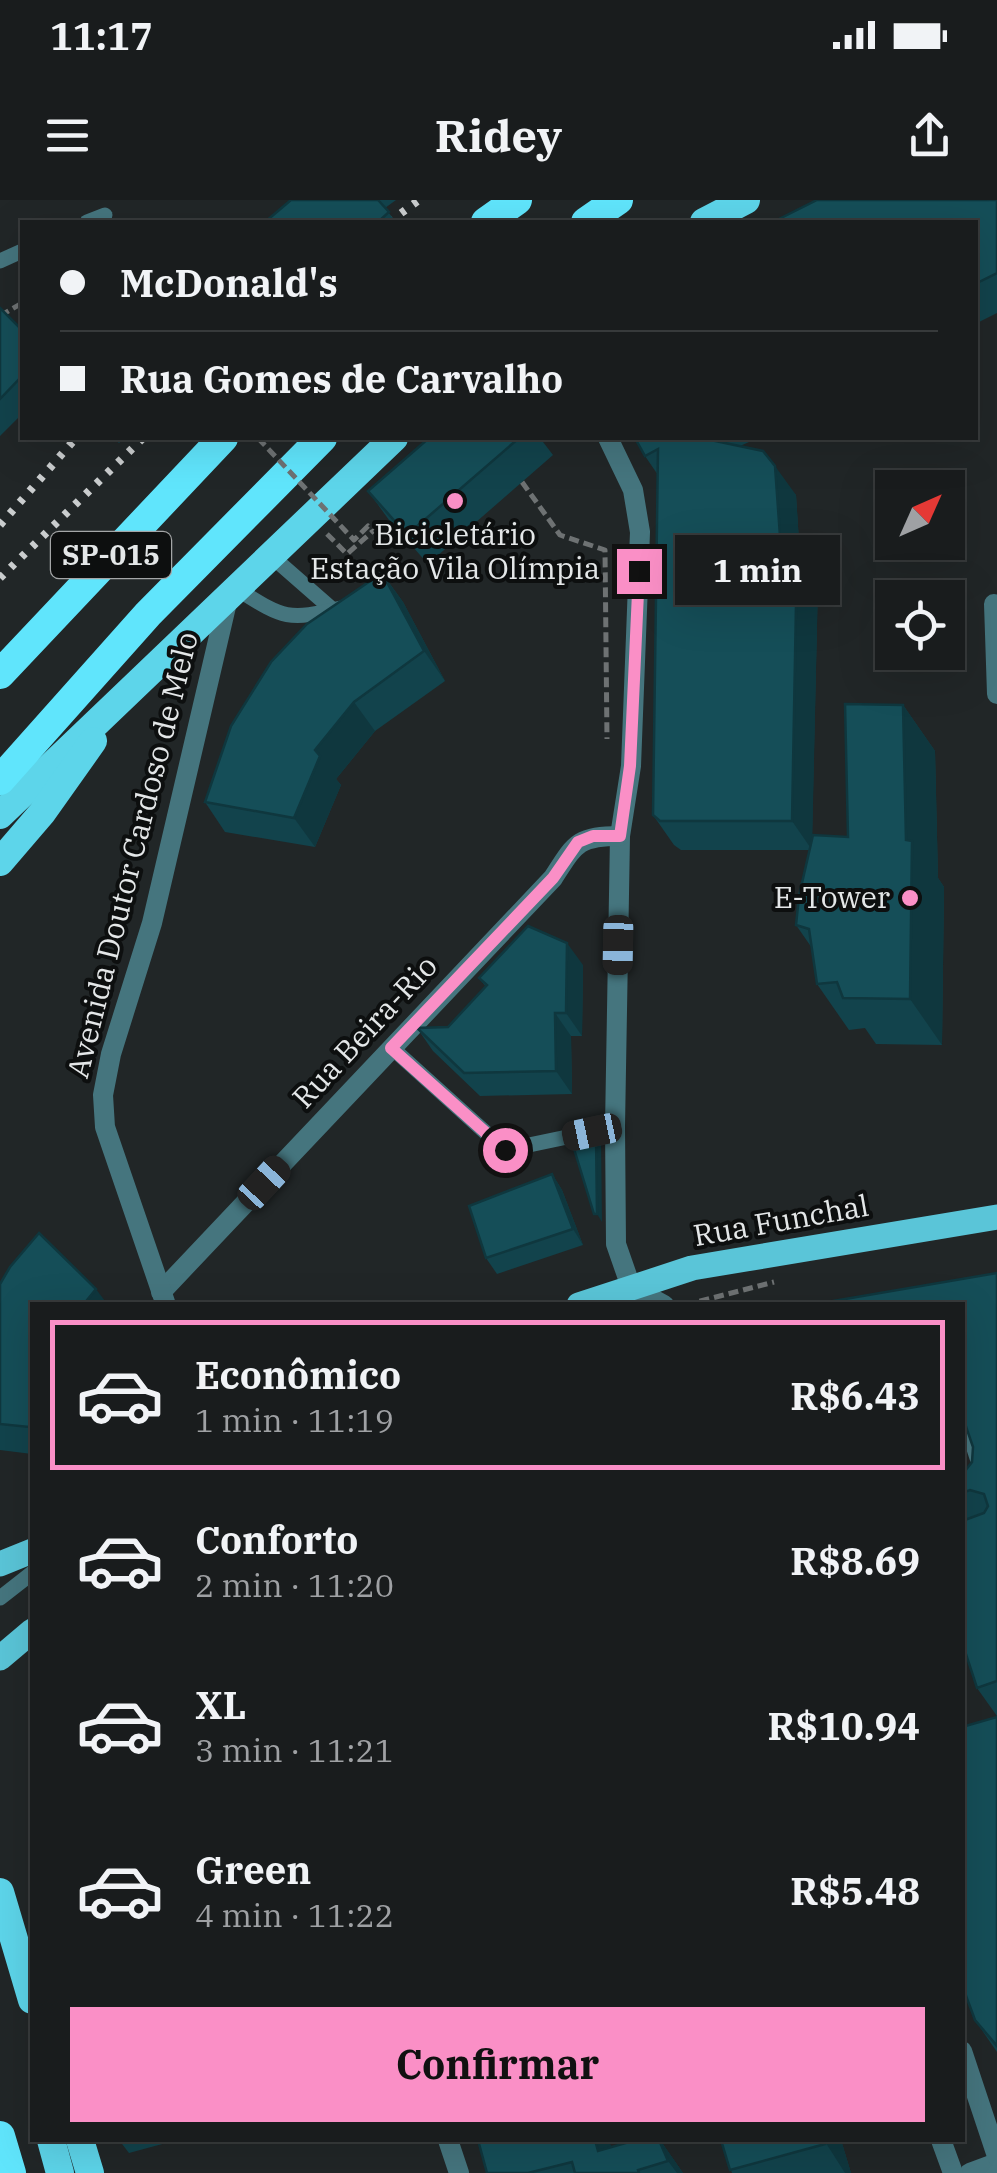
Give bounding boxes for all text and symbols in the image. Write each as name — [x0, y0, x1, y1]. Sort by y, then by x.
text: 11:17 — [50, 11, 153, 60]
text: Ridey — [435, 106, 562, 164]
icon: menu — [40, 108, 95, 163]
icon: share — [902, 108, 957, 163]
text: McDonald's — [120, 258, 338, 307]
text: Rua Gomes de Carvalho — [120, 354, 563, 403]
north arrow — [875, 470, 965, 560]
map controls — [875, 470, 965, 670]
marker: Bicicletário Estação Vila Olímpia — [444, 490, 466, 512]
place label: Bicicletário Estação Vila Olímpia — [310, 514, 600, 587]
road number: SP-015 — [51, 532, 171, 578]
callout: 1 min — [674, 536, 839, 606]
route end — [617, 549, 662, 594]
text: 1 min — [713, 549, 802, 591]
button: locate — [875, 580, 965, 670]
street label: Avenida Doutor Cardoso de Melo — [57, 628, 206, 1082]
place label: E-Tower — [774, 877, 890, 916]
marker: E-Tower — [899, 887, 921, 909]
car — [602, 915, 634, 975]
street label: Rua Beira-Rio — [283, 946, 445, 1116]
car — [560, 1111, 624, 1153]
route start — [483, 1128, 528, 1173]
car — [233, 1151, 295, 1215]
street label: Rua Funchal — [690, 1185, 871, 1254]
icon: car — [75, 1350, 165, 1440]
text: Econômico — [195, 1350, 401, 1399]
text: R$6.43 — [790, 1371, 920, 1420]
text: 1 min · 11:19 — [195, 1399, 394, 1441]
icon: car — [75, 1515, 165, 1605]
text: Conforto — [195, 1515, 358, 1564]
text: R$8.69 — [790, 1536, 920, 1585]
text: 2 min · 11:20 — [195, 1564, 394, 1606]
icon: car — [75, 1680, 165, 1770]
text: XL — [195, 1680, 246, 1729]
text: R$10.94 — [768, 1701, 920, 1750]
text: 3 min · 11:21 — [195, 1729, 394, 1771]
icon: car — [75, 1845, 165, 1935]
text: Green — [195, 1845, 311, 1894]
text: R$5.48 — [790, 1866, 920, 1915]
text: 4 min · 11:22 — [195, 1894, 394, 1936]
button: Confirmar — [70, 2007, 925, 2122]

